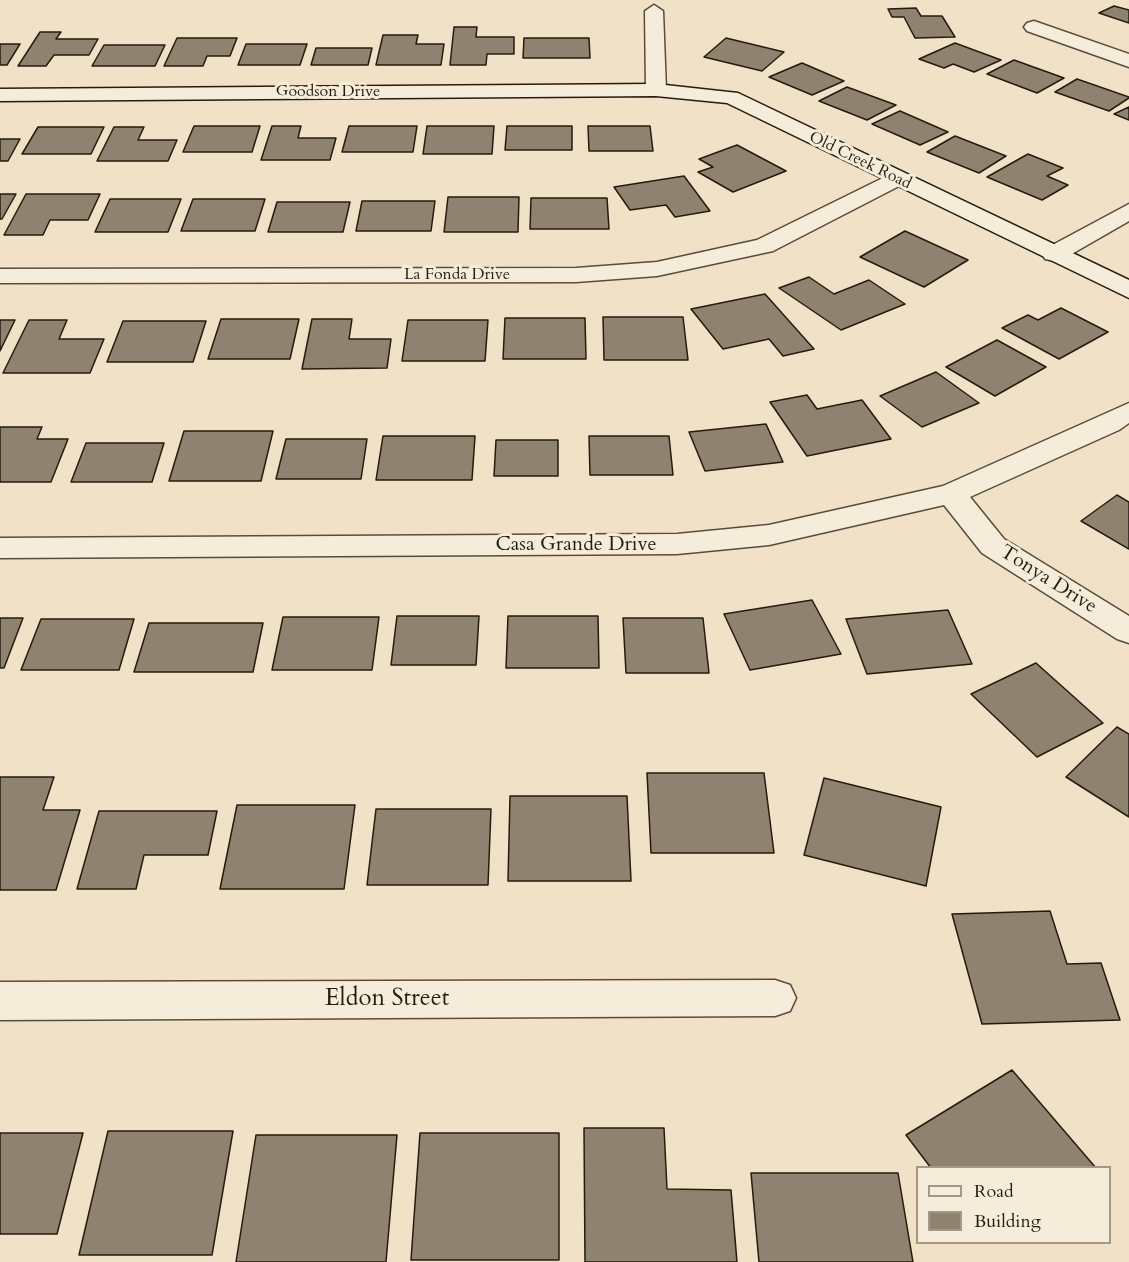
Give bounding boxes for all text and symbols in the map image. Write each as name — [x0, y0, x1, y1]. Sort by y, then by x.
street label: Goodson Drive — [276, 82, 380, 102]
street label: Old Creek Road — [806, 128, 914, 194]
street label: La Fonda Drive — [404, 265, 510, 285]
street label: Casa Grande Drive — [495, 533, 657, 557]
street label: Tonya Drive — [995, 541, 1101, 619]
street label: Eldon Street — [325, 985, 449, 1013]
legend — [916, 1166, 1111, 1244]
text: Road — [974, 1179, 1014, 1204]
text: Building — [974, 1209, 1041, 1234]

